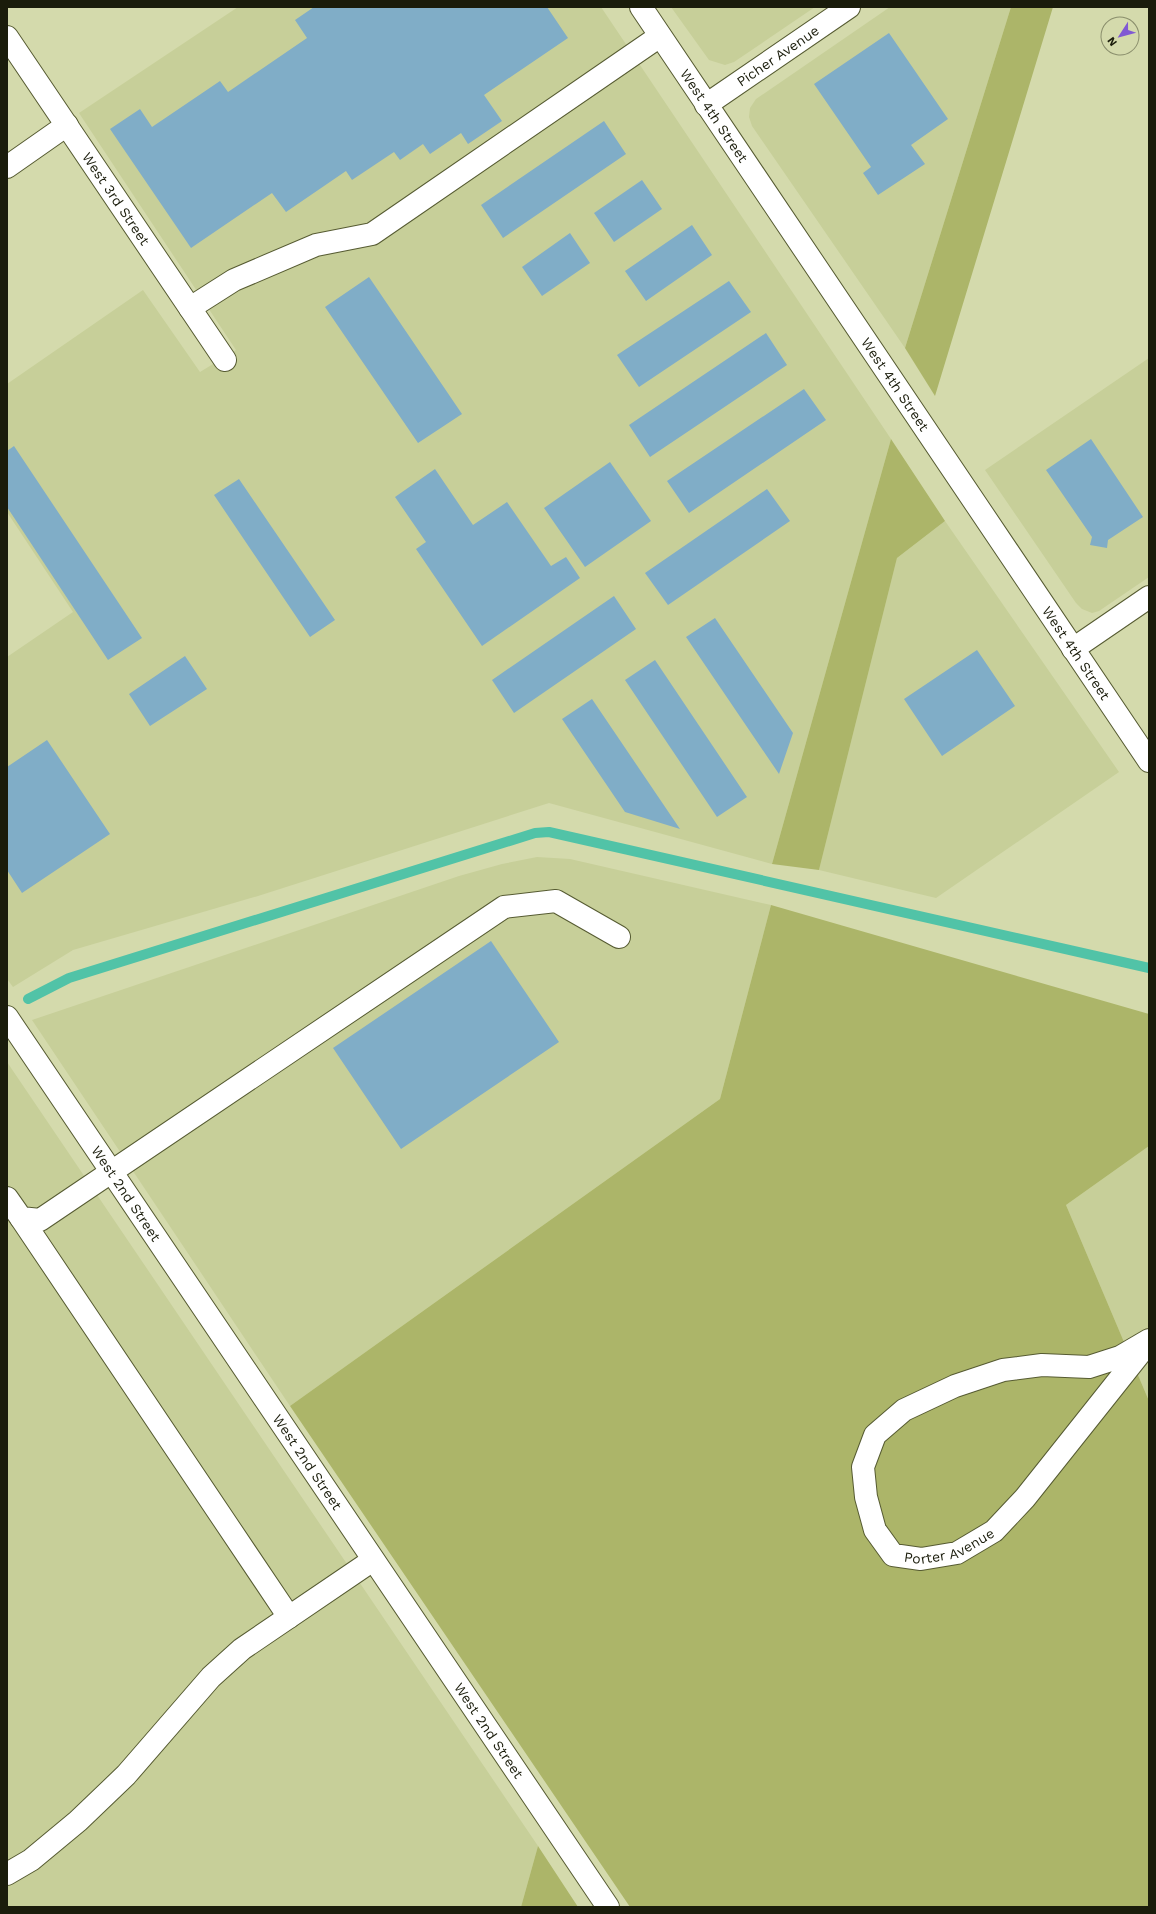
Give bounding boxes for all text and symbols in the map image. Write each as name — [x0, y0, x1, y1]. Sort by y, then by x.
north arrow — [1100, 16, 1140, 56]
street label: Picher Avenue — [734, 22, 822, 90]
text: N — [1105, 34, 1120, 49]
street label: West 4th Street — [677, 66, 751, 165]
street label: West 3rd Street — [79, 149, 153, 248]
street label: West 4th Street — [858, 335, 932, 434]
street label: West 4th Street — [1039, 603, 1113, 703]
street label: West 2nd Street — [88, 1143, 164, 1244]
street label: West 2nd Street — [270, 1411, 345, 1513]
street label: Porter Avenue — [903, 1525, 997, 1567]
street label: West 2nd Street — [451, 1680, 527, 1781]

